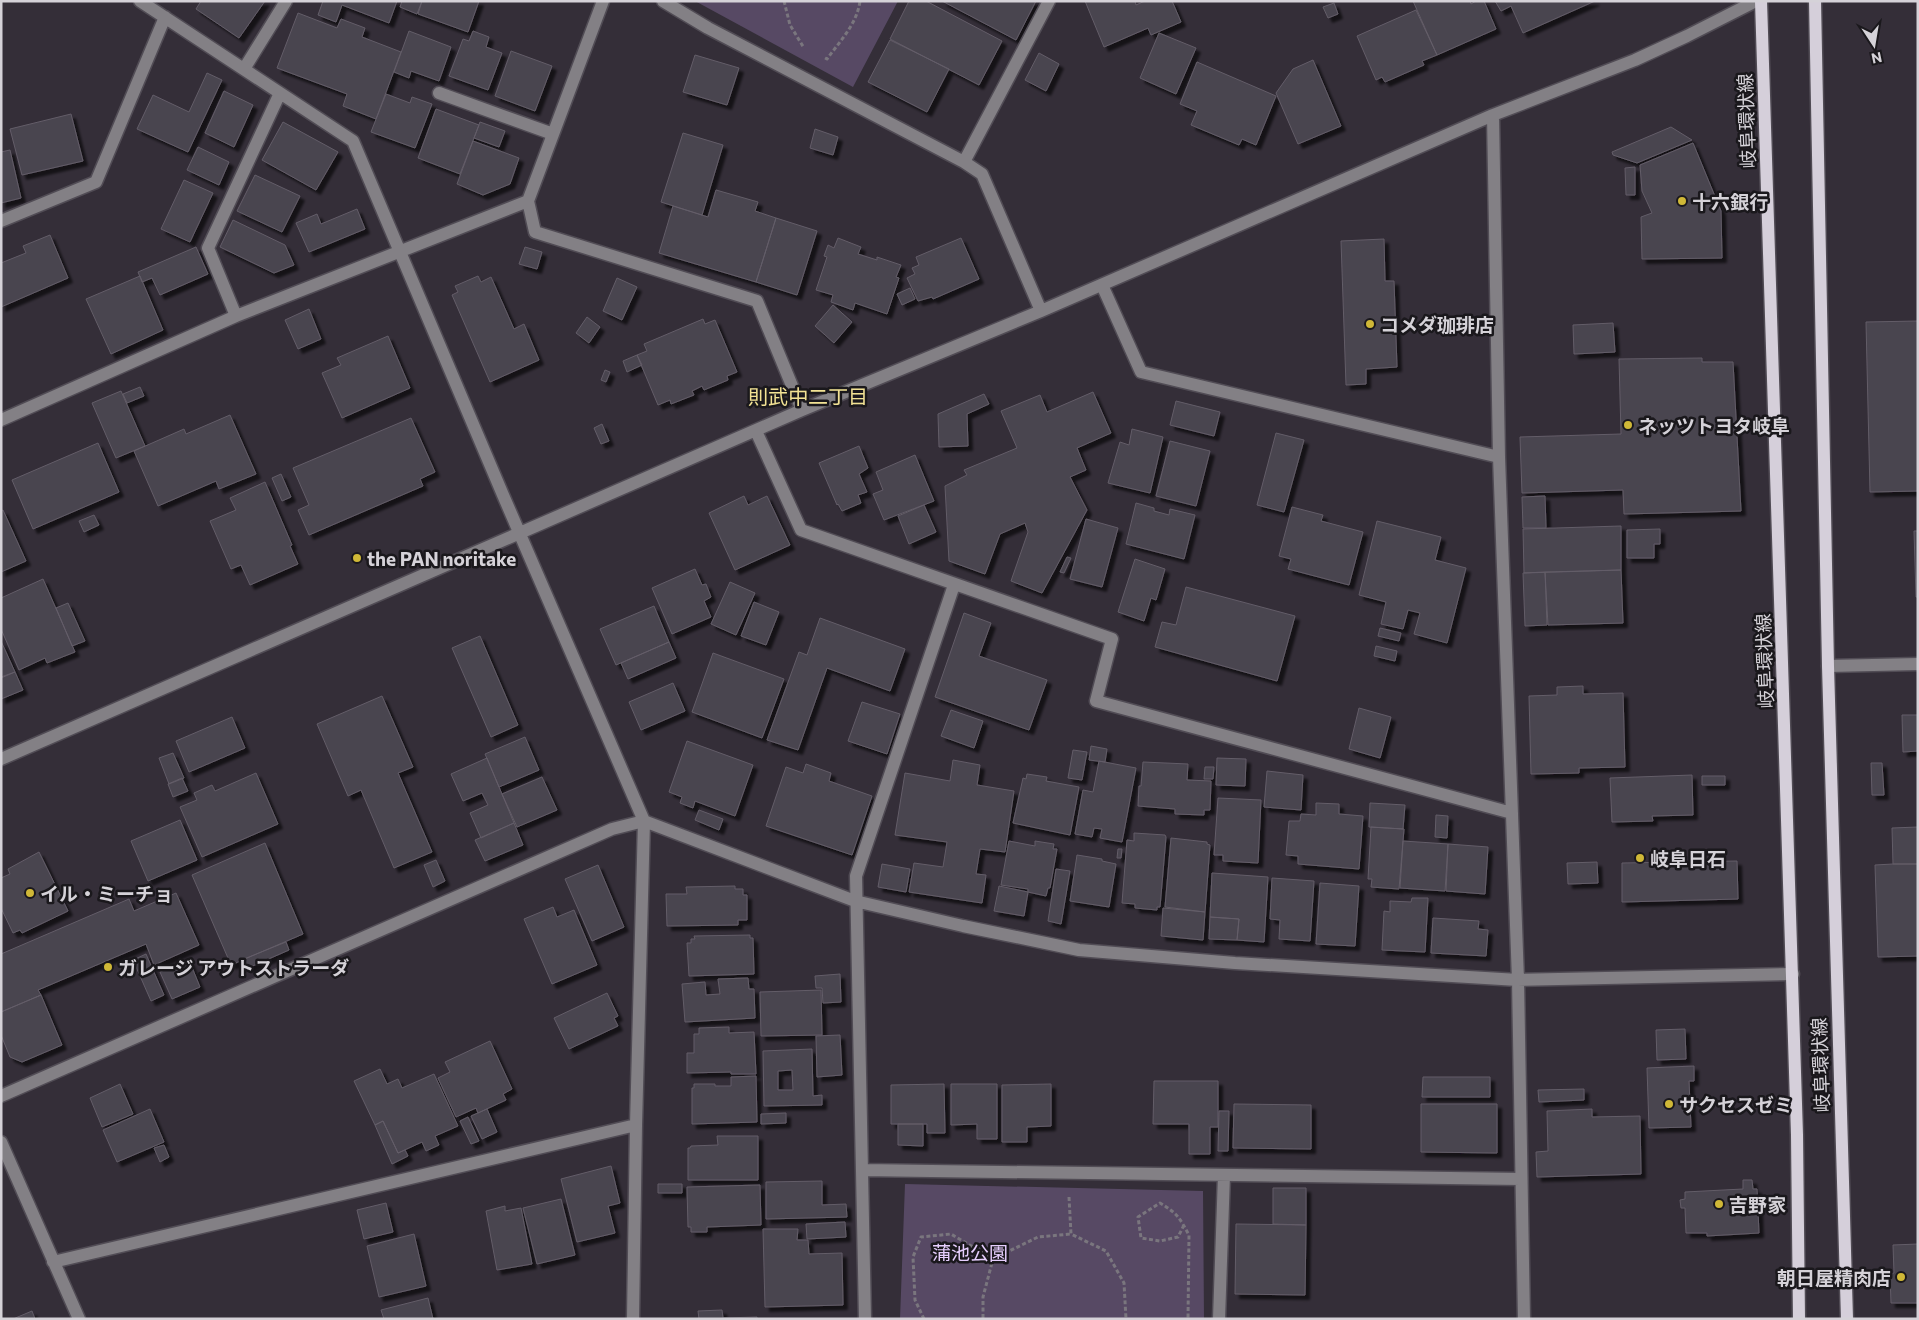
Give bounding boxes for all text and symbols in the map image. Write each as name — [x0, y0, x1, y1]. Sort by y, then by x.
north arrow — [1849, 20, 1899, 70]
text: N — [1870, 49, 1884, 68]
street label: 岐阜環状線 — [1733, 73, 1759, 169]
place label: 十六銀行 — [1692, 190, 1768, 213]
marker: 十六銀行 — [1676, 195, 1688, 207]
place label: コメダ珈琲店 — [1380, 313, 1494, 336]
marker: コメダ珈琲店 — [1364, 318, 1376, 330]
district label: 則武中二丁目 — [748, 384, 868, 408]
place label: ネッツトヨタ岐阜 — [1638, 414, 1790, 437]
marker: ネッツトヨタ岐阜 — [1622, 419, 1634, 431]
place label: the PAN noritake — [367, 547, 516, 570]
marker: the PAN noritake — [351, 552, 363, 564]
street label: 岐阜環状線 — [1751, 613, 1777, 709]
place label: 岐阜日石 — [1650, 847, 1726, 870]
marker: 岐阜日石 — [1634, 852, 1646, 864]
place label: イル・ミーチョ — [40, 882, 173, 905]
marker: イル・ミーチョ — [24, 887, 36, 899]
place label: ガレージ アウトストラーダ — [118, 956, 349, 979]
marker: ガレージ アウトストラーダ — [102, 961, 114, 973]
street label: 岐阜環状線 — [1807, 1017, 1833, 1113]
place label: サクセスゼミ — [1679, 1093, 1793, 1116]
marker: サクセスゼミ — [1663, 1098, 1675, 1110]
place label: 吉野家 — [1729, 1193, 1786, 1216]
marker: 吉野家 — [1713, 1198, 1725, 1210]
park label: 蒲池公園 — [932, 1241, 1008, 1264]
place label: 朝日屋精肉店 — [1777, 1266, 1891, 1289]
marker: 朝日屋精肉店 — [1895, 1271, 1907, 1283]

